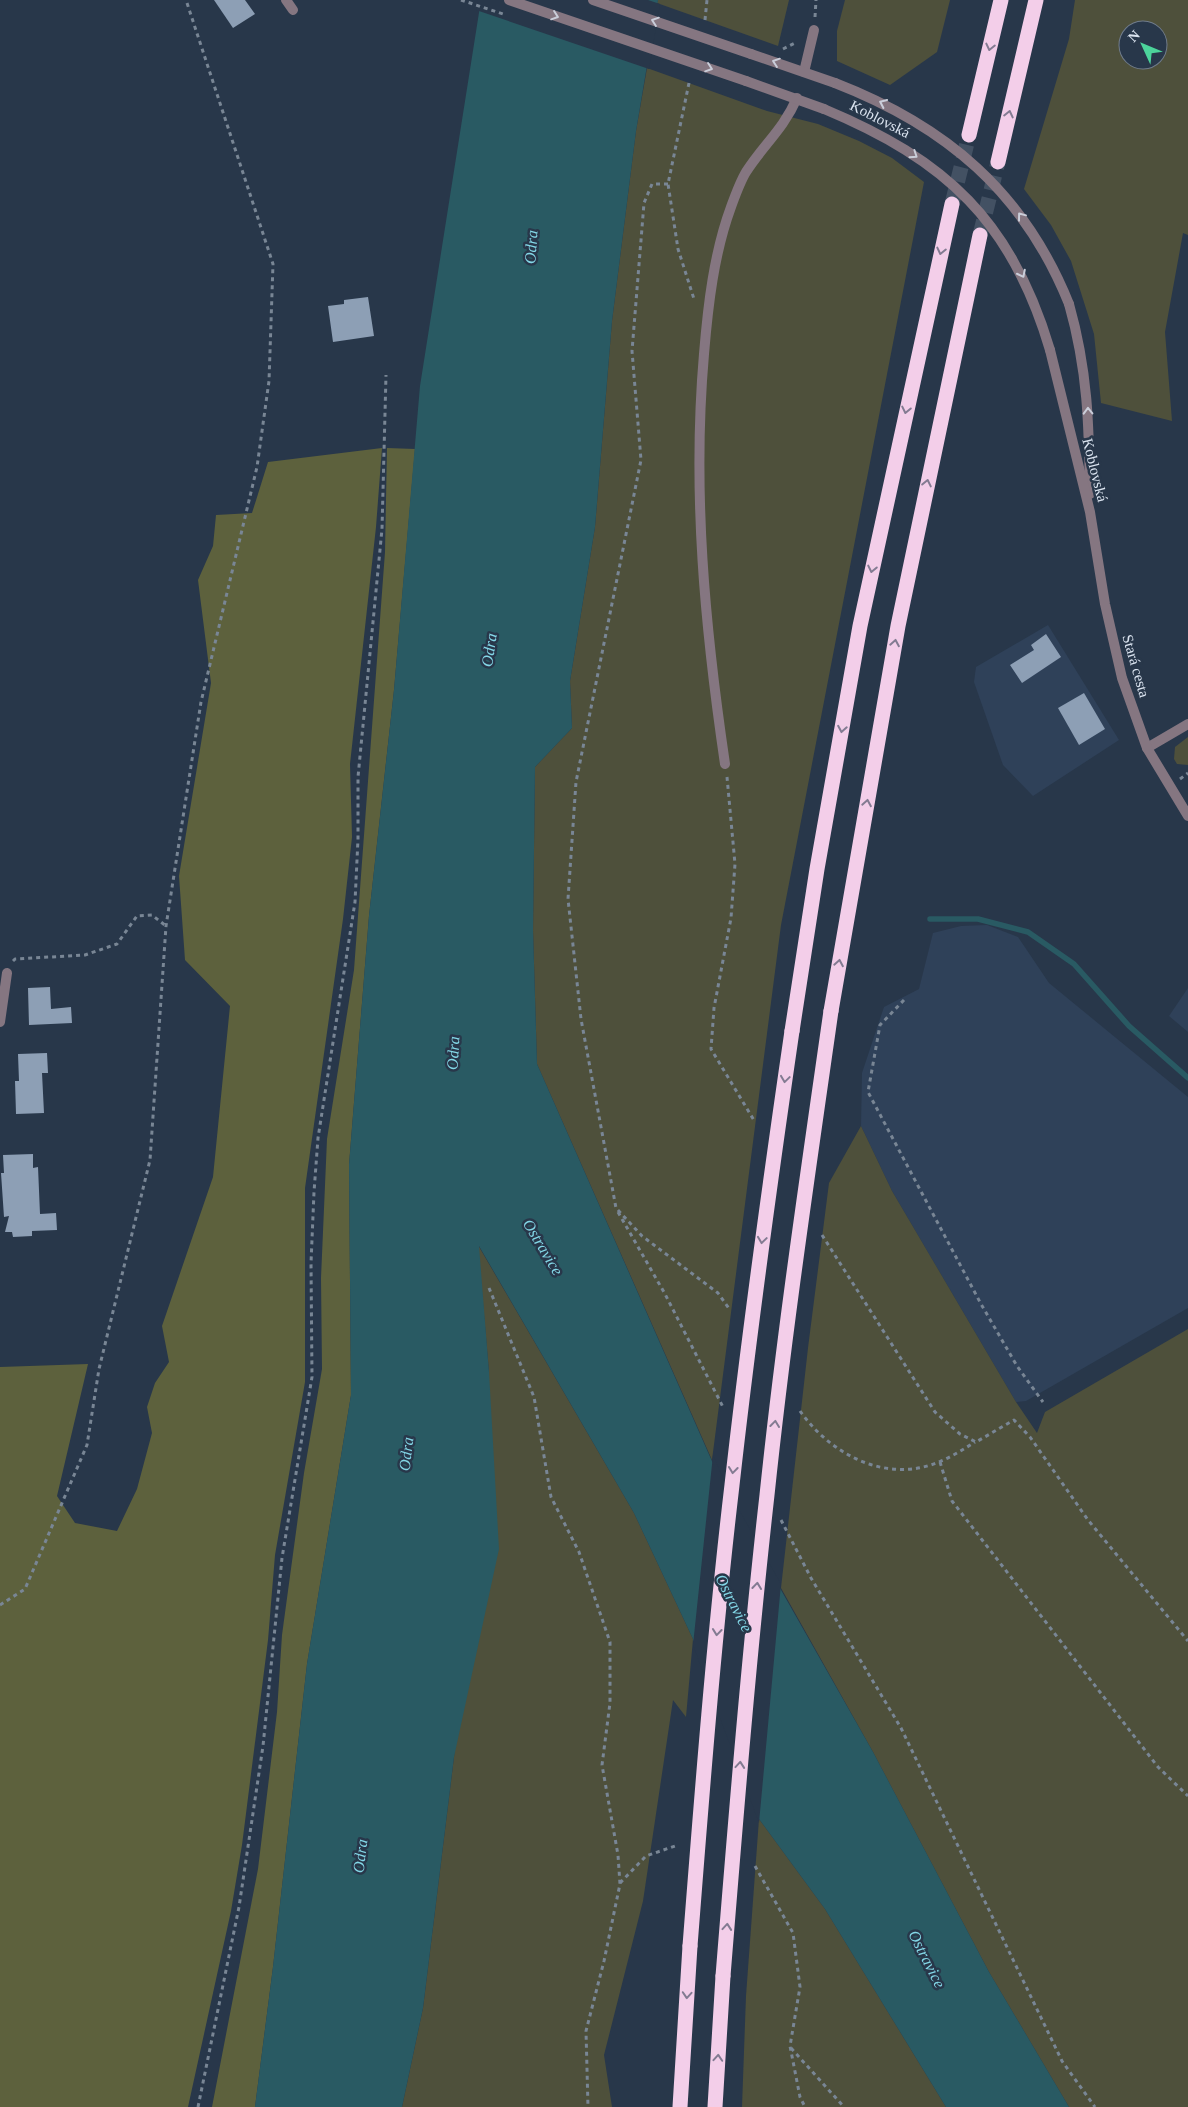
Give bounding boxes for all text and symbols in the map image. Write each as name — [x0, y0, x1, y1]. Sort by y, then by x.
one-way arrow — [551, 10, 559, 20]
one-way arrow — [651, 17, 659, 27]
north arrow — [1118, 20, 1168, 70]
text: N — [1125, 27, 1143, 45]
one-way arrow — [985, 43, 996, 52]
one-way arrow — [772, 58, 781, 68]
one-way arrow — [705, 62, 713, 72]
street label: Koblovská — [847, 97, 913, 141]
one-way arrow — [879, 99, 888, 110]
one-way arrow — [1003, 110, 1014, 119]
one-way arrow — [908, 149, 918, 158]
one-way arrow — [1018, 212, 1027, 222]
water label: Odra — [521, 230, 541, 264]
one-way arrow — [936, 247, 947, 256]
one-way arrow — [1016, 269, 1026, 278]
one-way arrow — [901, 406, 912, 414]
one-way arrow — [1083, 407, 1093, 414]
street label: Koblovská — [1079, 437, 1111, 504]
one-way arrow — [921, 479, 932, 488]
one-way arrow — [867, 564, 878, 573]
water label: Odra — [478, 632, 500, 668]
street label: Stará cesta — [1119, 633, 1153, 700]
one-way arrow — [889, 638, 899, 647]
one-way arrow — [837, 724, 848, 733]
one-way arrow — [862, 798, 872, 807]
one-way arrow — [834, 959, 844, 967]
water label: Odra — [444, 1036, 462, 1070]
one-way arrow — [780, 1075, 791, 1083]
water label: Ostravice — [520, 1216, 566, 1278]
one-way arrow — [757, 1235, 767, 1244]
one-way arrow — [769, 1420, 780, 1428]
water label: Odra — [396, 1436, 416, 1472]
one-way arrow — [729, 1466, 739, 1475]
water label: Ostravice — [712, 1571, 756, 1635]
one-way arrow — [752, 1582, 763, 1590]
one-way arrow — [712, 1628, 723, 1636]
one-way arrow — [734, 1761, 745, 1769]
water label: Odra — [350, 1838, 370, 1874]
one-way arrow — [721, 1923, 732, 1931]
water label: Ostravice — [905, 1927, 949, 1991]
one-way arrow — [681, 1991, 692, 1999]
one-way arrow — [712, 2054, 723, 2062]

